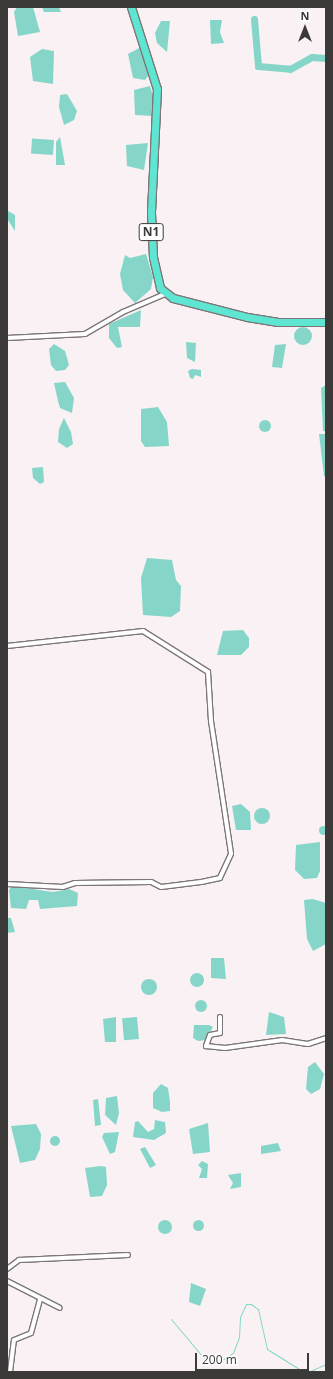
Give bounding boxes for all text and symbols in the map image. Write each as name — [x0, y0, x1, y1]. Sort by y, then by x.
north arrow — [285, 8, 325, 48]
text: N — [301, 8, 309, 23]
road number: N1 — [138, 222, 164, 242]
scale bar — [197, 1345, 311, 1371]
text: 200 m — [202, 1351, 237, 1368]

